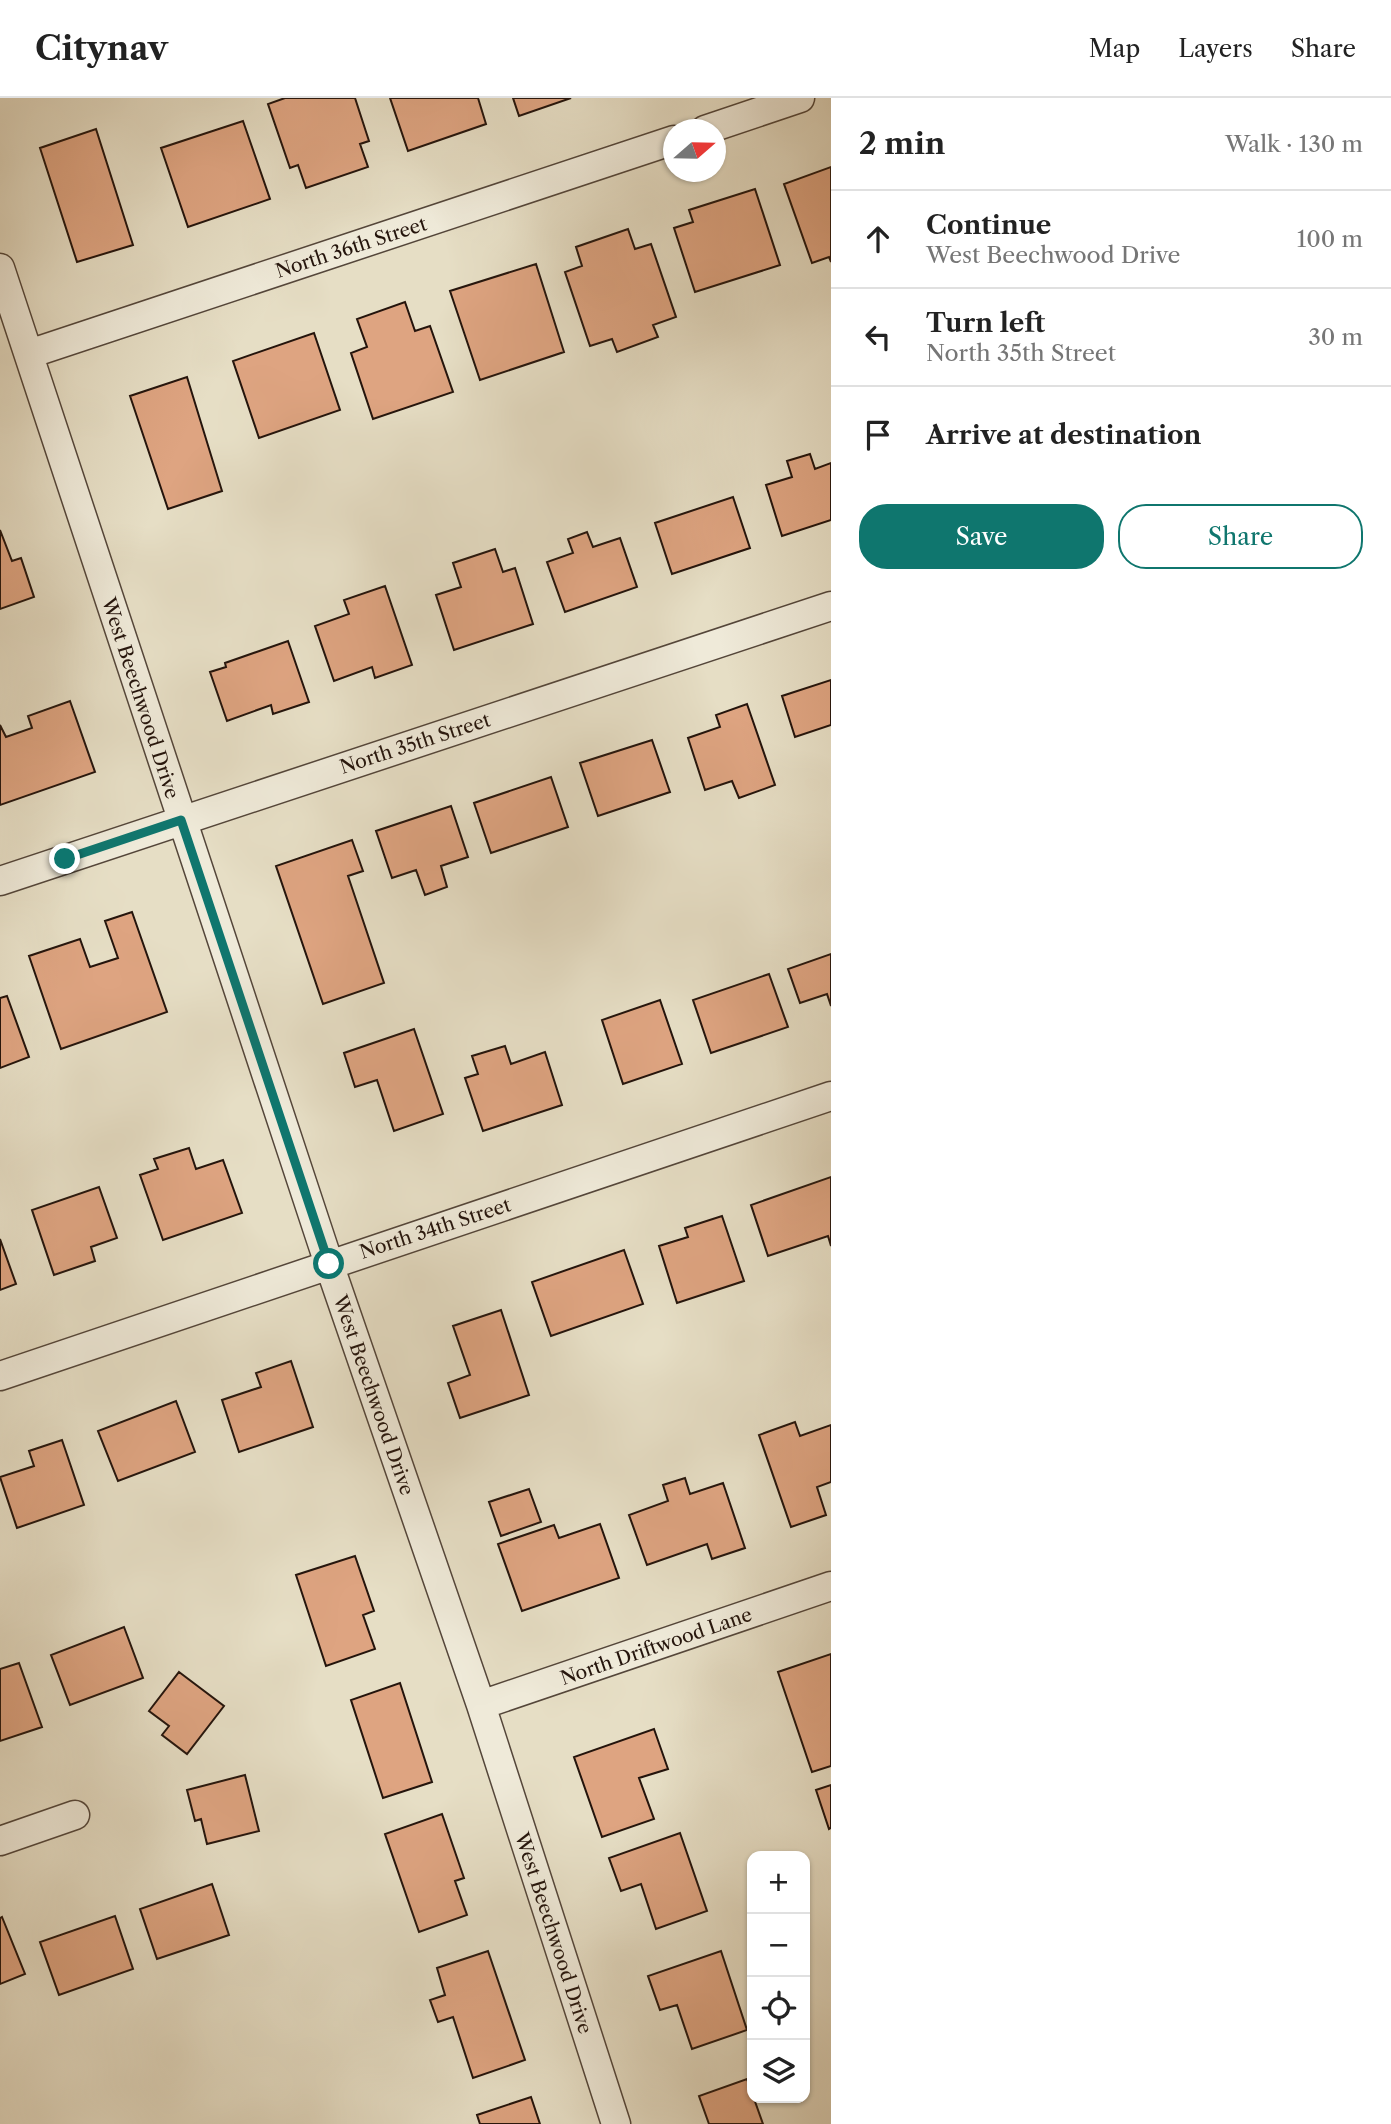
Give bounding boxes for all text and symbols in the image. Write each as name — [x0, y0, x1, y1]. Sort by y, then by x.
text: Citynav — [35, 28, 168, 69]
text: Map — [1089, 34, 1140, 63]
text: Layers — [1178, 34, 1253, 63]
text: Share — [1291, 34, 1356, 63]
north arrow — [663, 119, 726, 182]
text: 2 min — [859, 125, 945, 162]
text: Walk · 130 m — [1225, 130, 1363, 158]
text: Continue — [926, 209, 1051, 241]
street label: North 36th Street — [273, 212, 430, 283]
icon: ahead — [859, 220, 897, 258]
text: 100 m — [1297, 225, 1363, 253]
text: West Beechwood Drive — [926, 241, 1180, 269]
text: Turn left — [926, 307, 1045, 339]
icon: left — [859, 318, 897, 356]
text: 30 m — [1308, 323, 1363, 351]
text: North 35th Street — [926, 339, 1116, 367]
icon: arrive — [859, 416, 897, 454]
text: Arrive at destination — [926, 419, 1201, 451]
button: Save — [859, 504, 1104, 569]
button: Share — [1118, 504, 1363, 569]
street label: West Beechwood Drive — [97, 594, 184, 802]
street label: North 35th Street — [337, 708, 494, 779]
route end — [49, 843, 80, 874]
street label: North 34th Street — [357, 1193, 514, 1264]
route start — [313, 1248, 344, 1279]
street label: West Beechwood Drive — [328, 1291, 419, 1498]
street label: North Driftwood Lane — [557, 1603, 755, 1690]
street label: West Beechwood Drive — [510, 1829, 597, 2037]
map controls — [747, 1851, 810, 2103]
button: + — [747, 1851, 810, 1914]
button: − — [747, 1914, 810, 1977]
button: locate — [747, 1977, 810, 2040]
button: layers — [747, 2040, 810, 2103]

